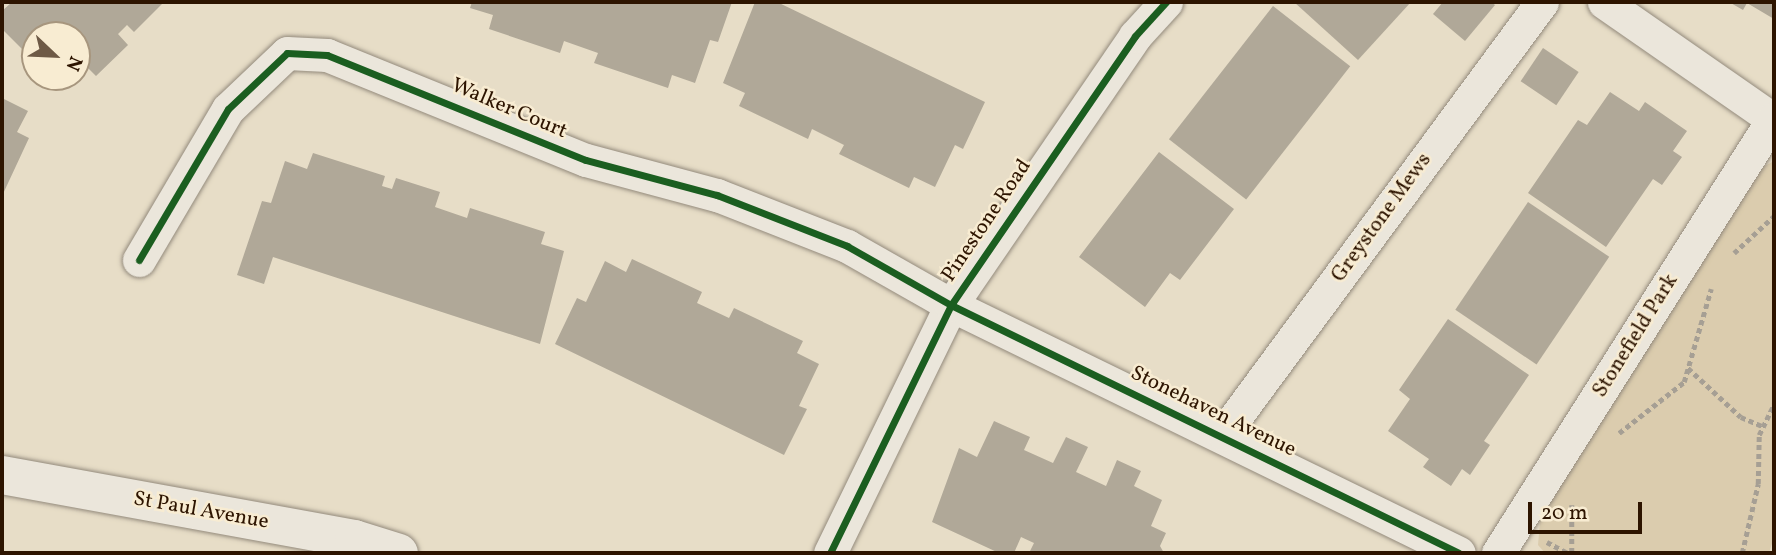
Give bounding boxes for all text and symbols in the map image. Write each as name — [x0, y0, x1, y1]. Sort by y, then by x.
north arrow — [21, 21, 91, 91]
text: N — [59, 52, 88, 75]
street label: Walker Court — [447, 73, 571, 145]
street label: Greystone Mews — [1327, 149, 1437, 287]
street label: Pinestone Road — [937, 155, 1037, 287]
street label: Stonefield Park — [1588, 270, 1684, 402]
street label: Stonehaven Avenue — [1126, 361, 1300, 463]
street label: St Paul Avenue — [131, 487, 271, 535]
scale bar — [1531, 489, 1645, 532]
text: 20 m — [1541, 499, 1587, 528]

